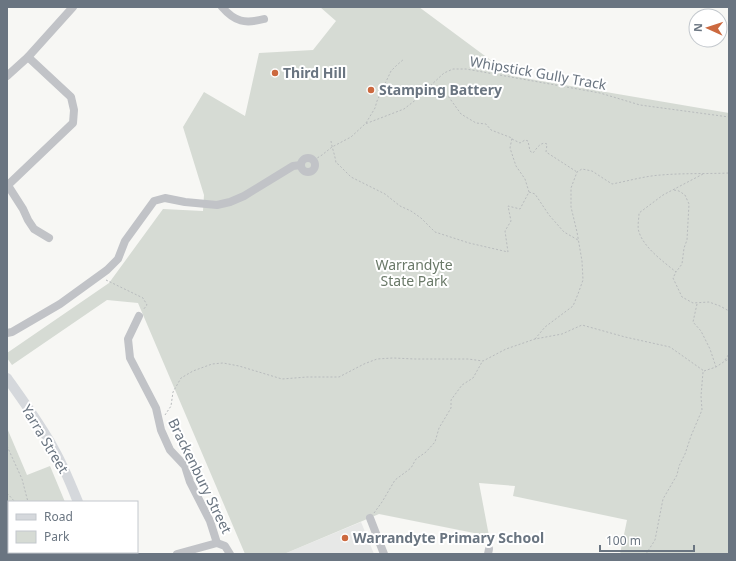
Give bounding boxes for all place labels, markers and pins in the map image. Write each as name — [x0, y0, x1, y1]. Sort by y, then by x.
place label: Third Hill — [283, 63, 346, 82]
marker: Third Hill — [270, 68, 280, 78]
place label: Stamping Battery — [379, 80, 502, 99]
marker: Stamping Battery — [366, 85, 376, 95]
place label: Warrandyte Primary School — [353, 528, 544, 547]
marker: Warrandyte Primary School — [340, 533, 350, 543]

